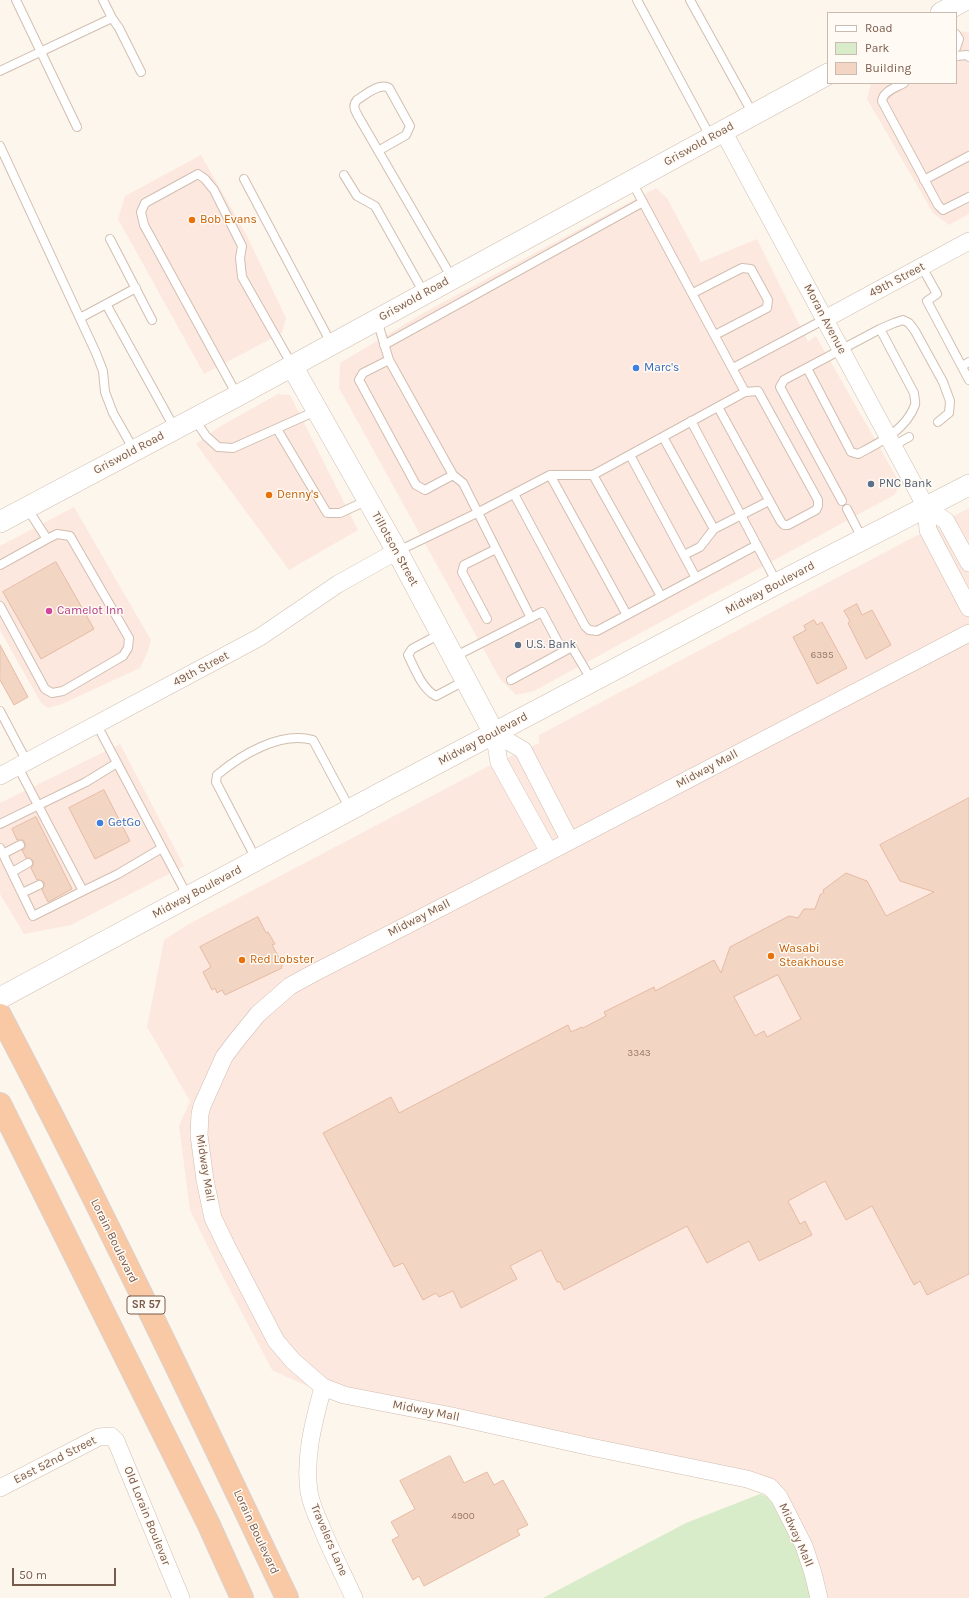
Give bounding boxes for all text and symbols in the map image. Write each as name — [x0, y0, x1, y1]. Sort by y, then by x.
legend — [827, 12, 957, 84]
text: Road — [865, 21, 893, 35]
text: Park — [865, 41, 889, 55]
text: Building — [865, 61, 911, 75]
street label: Griswold Road — [661, 119, 737, 169]
place label: Bob Evans — [200, 213, 257, 227]
marker: Bob Evans — [187, 215, 197, 225]
street label: 49th Street — [867, 259, 927, 301]
street label: Griswold Road — [376, 274, 452, 324]
street label: Moran Avenue — [801, 282, 849, 356]
place label: Marc's — [644, 361, 679, 375]
marker: Marc's — [631, 363, 641, 373]
street label: Griswold Road — [91, 428, 167, 478]
place label: PNC Bank — [879, 477, 932, 491]
marker: PNC Bank — [866, 479, 876, 489]
place label: Denny's — [277, 488, 319, 502]
marker: Denny's — [264, 490, 274, 500]
street label: Tillotson Street — [369, 509, 421, 589]
street label: Midway Boulevard — [723, 558, 817, 618]
place label: Camelot Inn — [57, 604, 123, 618]
marker: Camelot Inn — [44, 606, 54, 616]
place label: U.S. Bank — [526, 638, 576, 652]
marker: U.S. Bank — [513, 640, 523, 650]
street label: 49th Street — [171, 648, 231, 690]
house number: 6395 — [810, 649, 834, 661]
street label: Midway Boulevard — [436, 709, 530, 769]
street label: Midway Mall — [674, 747, 740, 791]
place label: GetGo — [108, 816, 141, 830]
marker: GetGo — [95, 818, 105, 828]
street label: Midway Boulevard — [150, 862, 244, 922]
street label: Midway Mall — [385, 896, 453, 940]
place label: Wasabi Steakhouse — [779, 942, 844, 970]
marker: Wasabi Steakhouse — [766, 951, 776, 961]
place label: Red Lobster — [250, 953, 314, 967]
marker: Red Lobster — [237, 955, 247, 965]
house number: 3343 — [627, 1047, 651, 1059]
street label: Midway Mall — [193, 1133, 217, 1203]
street label: Lorain Boulevard — [87, 1197, 141, 1285]
road number: SR 57 — [127, 1296, 165, 1314]
street label: Midway Mall — [391, 1397, 461, 1425]
street label: East 52nd Street — [11, 1433, 99, 1487]
street label: Old Lorain Boulevar — [121, 1464, 173, 1568]
street label: Lorain Boulevard — [230, 1487, 282, 1577]
street label: Midway Mall — [776, 1501, 816, 1569]
street label: Travelers Lane — [307, 1502, 351, 1578]
house number: 4900 — [451, 1510, 475, 1522]
scale bar — [14, 1560, 118, 1586]
text: 50 m — [19, 1568, 47, 1582]

